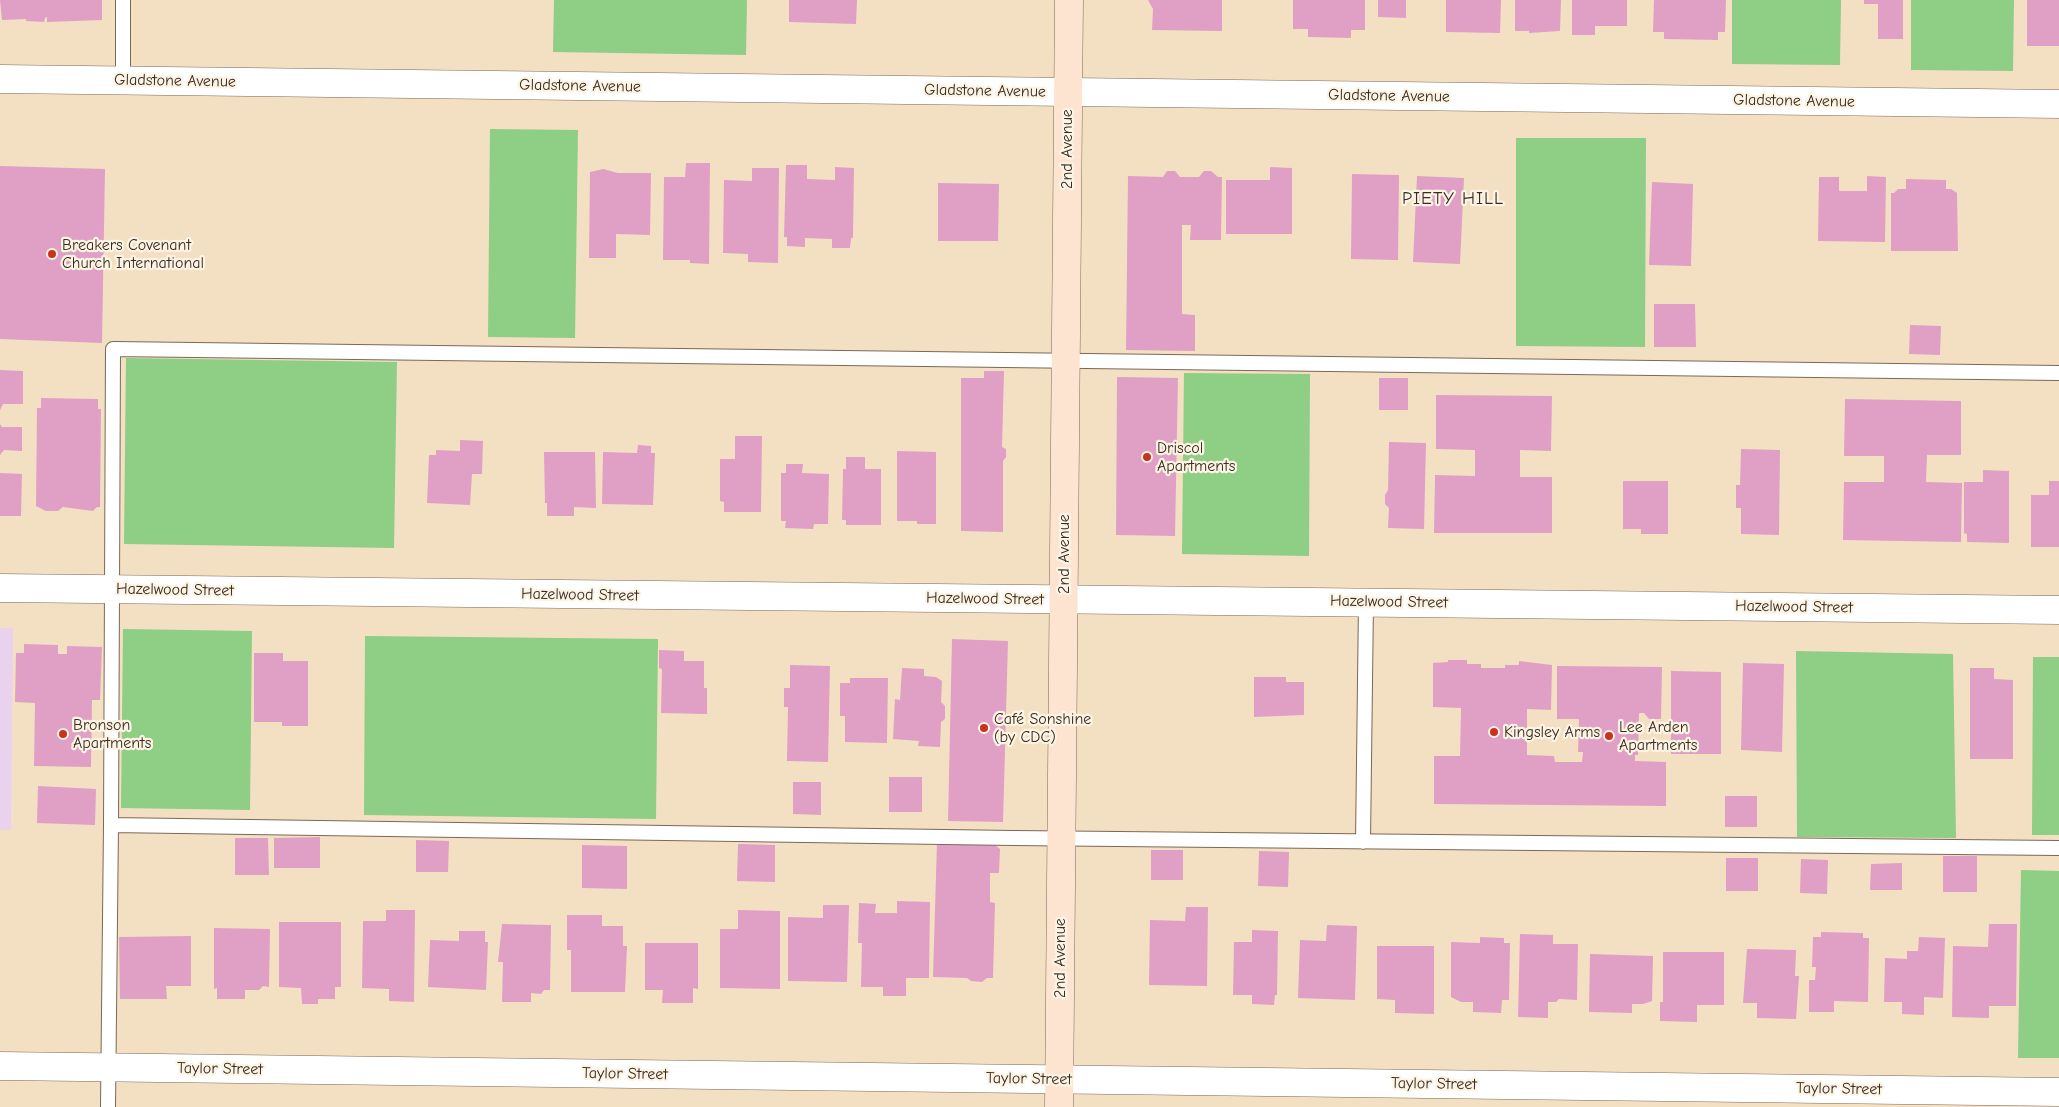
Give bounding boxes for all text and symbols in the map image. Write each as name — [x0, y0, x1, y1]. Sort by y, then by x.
street label: Gladstone Avenue — [114, 70, 236, 92]
street label: Gladstone Avenue — [519, 75, 641, 97]
street label: Gladstone Avenue — [924, 80, 1046, 102]
street label: Gladstone Avenue — [1328, 85, 1450, 107]
street label: Gladstone Avenue — [1733, 90, 1855, 112]
street label: 2nd Avenue — [1057, 109, 1077, 189]
district label: PIETY HILL — [1401, 188, 1505, 210]
place label: Breakers Covenant Church International — [62, 235, 204, 273]
marker: Breakers Covenant Church International — [46, 248, 58, 260]
place label: Driscol Apartments — [1157, 438, 1235, 476]
marker: Driscol Apartments — [1141, 451, 1153, 463]
street label: 2nd Avenue — [1054, 514, 1074, 594]
street label: Hazelwood Street — [116, 579, 234, 601]
street label: Hazelwood Street — [521, 584, 639, 606]
street label: Hazelwood Street — [926, 588, 1044, 610]
street label: Hazelwood Street — [1330, 591, 1448, 613]
street label: Hazelwood Street — [1735, 596, 1853, 618]
place label: Café Sonshine (by CDC) — [994, 709, 1091, 747]
place label: Bronson Apartments — [73, 715, 151, 753]
place label: Lee Arden Apartments — [1619, 717, 1697, 755]
marker: Café Sonshine (by CDC) — [978, 722, 990, 734]
place label: Kingsley Arms — [1504, 722, 1600, 742]
marker: Kingsley Arms — [1488, 726, 1500, 738]
marker: Bronson Apartments — [57, 728, 69, 740]
marker: Lee Arden Apartments — [1603, 730, 1615, 742]
street label: 2nd Avenue — [1050, 918, 1070, 998]
street label: Taylor Street — [177, 1059, 263, 1079]
street label: Taylor Street — [582, 1064, 668, 1084]
street label: Taylor Street — [986, 1069, 1072, 1089]
street label: Taylor Street — [1391, 1074, 1477, 1094]
street label: Taylor Street — [1796, 1079, 1882, 1099]

